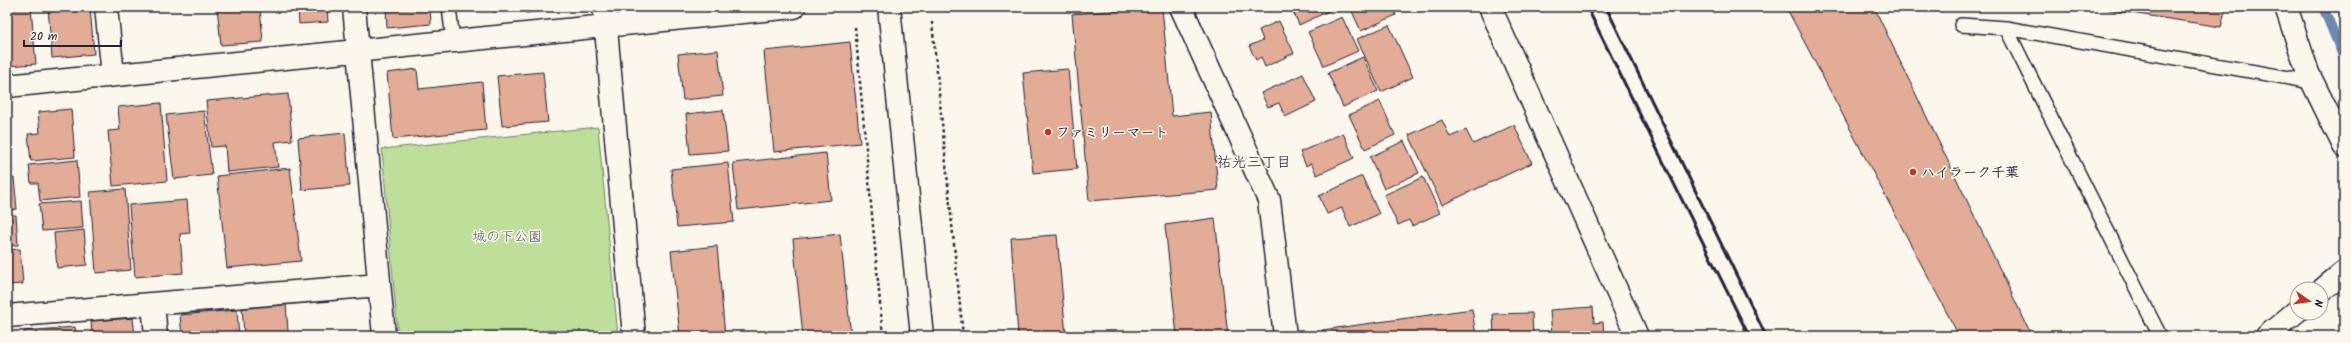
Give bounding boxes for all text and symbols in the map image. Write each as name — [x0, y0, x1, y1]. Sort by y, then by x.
scale bar — [24, 22, 121, 48]
text: 20 m — [30, 27, 58, 46]
place label: ファミリーマート — [1056, 122, 1169, 144]
marker: ファミリーマート — [1043, 127, 1053, 137]
district label: 祐光三丁目 — [1216, 151, 1292, 175]
place label: ハイラーク千葉 — [1921, 162, 2019, 184]
marker: ハイラーク千葉 — [1908, 167, 1918, 177]
park label: 城の下公園 — [472, 226, 542, 248]
north arrow — [2289, 281, 2329, 321]
text: N — [2308, 298, 2327, 308]

